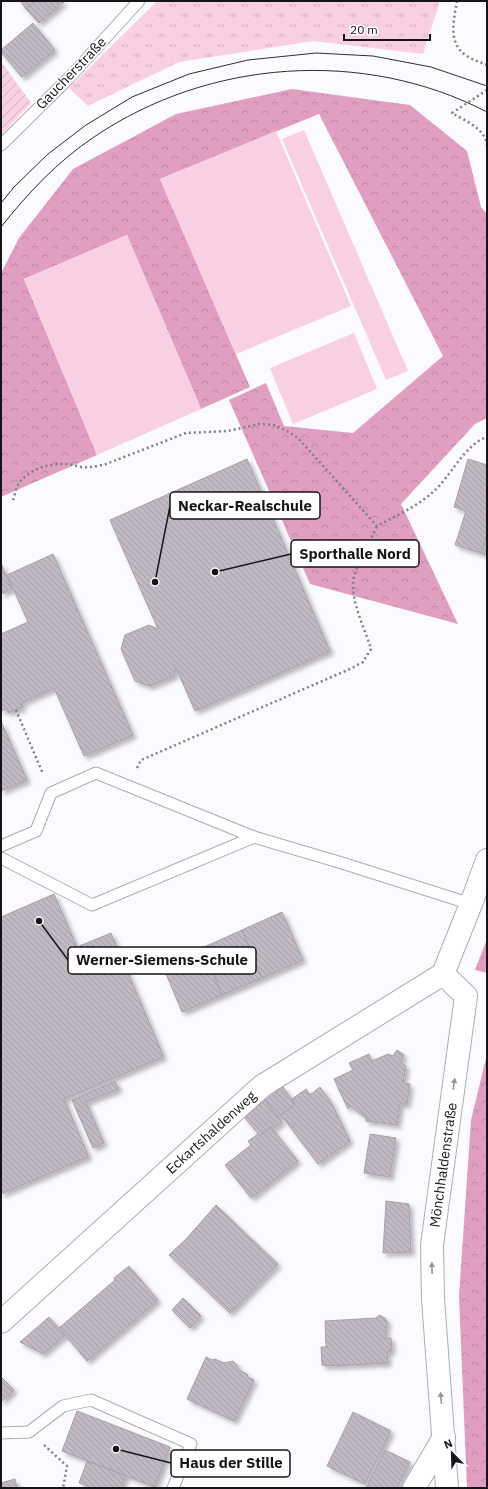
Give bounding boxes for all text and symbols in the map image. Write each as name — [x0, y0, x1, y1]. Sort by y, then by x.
scale bar — [344, 16, 430, 42]
text: 20 m — [350, 22, 378, 37]
street label: Gaucherstraße — [32, 33, 110, 113]
callout: Neckar-Realschule — [170, 492, 320, 519]
text: Neckar-Realschule — [178, 496, 312, 515]
callout: Sporthalle Nord — [291, 540, 419, 567]
text: Sporthalle Nord — [299, 544, 411, 563]
callout: Werner-Siemens-Schule — [68, 947, 256, 974]
text: Werner-Siemens-Schule — [76, 950, 248, 969]
one-way arrow — [451, 1078, 457, 1090]
street label: Eckartshaldenweg — [162, 1086, 260, 1178]
street label: Mönchhaldenstraße — [425, 1101, 461, 1229]
one-way arrow — [429, 1261, 435, 1274]
one-way arrow — [438, 1392, 444, 1404]
north arrow — [432, 1433, 472, 1473]
text: N — [442, 1436, 455, 1452]
callout: Haus der Stille — [171, 1450, 290, 1477]
text: Haus der Stille — [179, 1453, 283, 1472]

